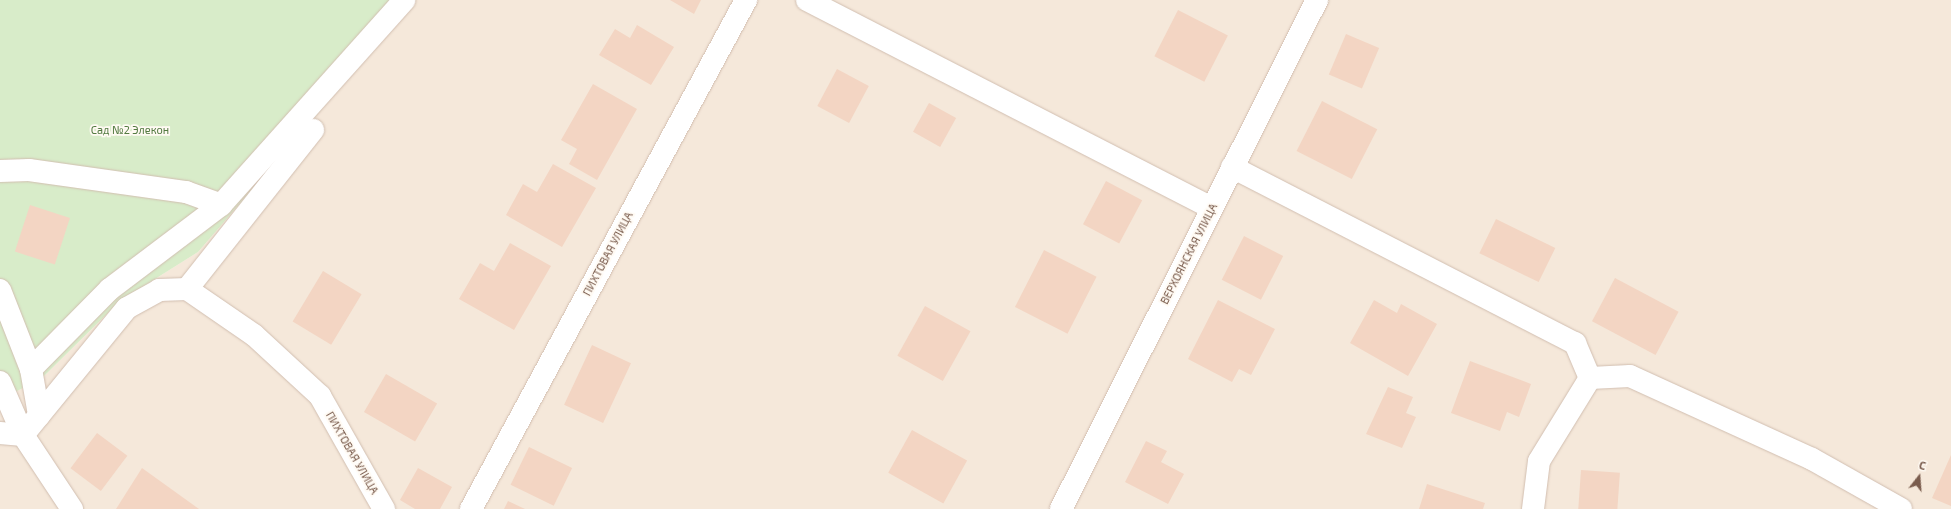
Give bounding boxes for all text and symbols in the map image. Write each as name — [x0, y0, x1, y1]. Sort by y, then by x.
park label: Сад №2 Элекон — [91, 123, 169, 137]
street label: ВЕРХОЯНСКАЯ УЛИЦА — [1158, 201, 1220, 307]
street label: ПИХТОВАЯ УЛИЦА — [580, 210, 636, 298]
street label: ПИХТОВАЯ УЛИЦА — [323, 409, 381, 497]
north arrow — [1899, 457, 1939, 497]
text: С — [1918, 458, 1928, 472]

